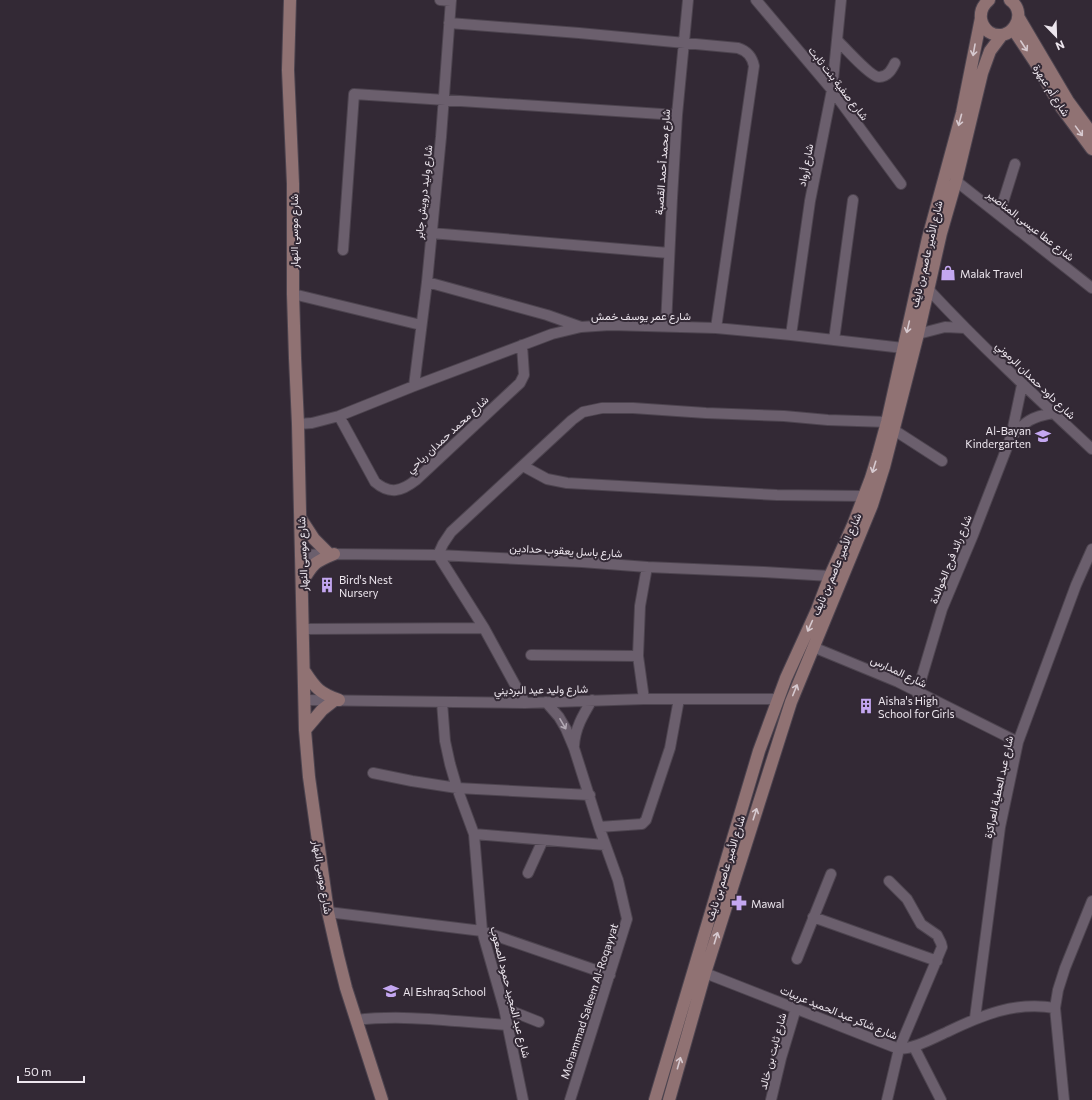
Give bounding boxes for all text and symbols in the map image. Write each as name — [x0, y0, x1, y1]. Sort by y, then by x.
north arrow — [1036, 16, 1076, 56]
text: N — [1054, 38, 1066, 53]
one-way arrow — [1020, 40, 1028, 51]
one-way arrow — [970, 43, 978, 56]
street label: شارع صفية بنت ثابت — [805, 44, 872, 124]
street label: شارع أم عبهرة — [1029, 62, 1073, 120]
street label: شارع محمد أحمد القصبة — [652, 108, 674, 216]
one-way arrow — [956, 113, 964, 126]
one-way arrow — [1074, 125, 1083, 136]
street label: شارع أرواد — [795, 142, 818, 188]
street label: شارع وليد درويش جابر — [411, 144, 436, 241]
street label: شارع عطا عيسى المناصير — [983, 186, 1077, 265]
street label: شارع موسى النهار — [287, 193, 302, 269]
street label: شارع الأمير عاصم بن نايف — [907, 199, 947, 309]
shop icon: Malak Travel — [939, 264, 957, 282]
place label: Malak Travel — [960, 267, 1023, 280]
street label: شارع عمر يوسف خمش — [591, 309, 691, 324]
one-way arrow — [904, 320, 912, 333]
street label: شارع داود حمدان الرموني — [991, 338, 1079, 425]
street label: شارع محمد حمدان رباحي — [403, 392, 494, 478]
place label: Al-Bayan Kindergarten — [965, 424, 1031, 450]
school or university icon: Al-Bayan Kindergarten — [1034, 427, 1052, 445]
one-way arrow — [870, 460, 877, 473]
street label: شارع الأمير عاصم بن نايف — [809, 511, 865, 618]
street label: شارع رائد فرج الخوالدة — [926, 512, 976, 606]
street label: شارع موسى النهار — [294, 516, 312, 592]
street label: شارع باسل يعقوب حدادين — [509, 541, 623, 561]
place label: Bird's Nest Nursery — [339, 573, 393, 599]
building icon: Bird's Nest Nursery — [318, 576, 336, 594]
one-way arrow — [805, 620, 813, 632]
street label: شارع المدارس — [868, 652, 929, 692]
street label: شارع وليد عيد البرديني — [494, 682, 589, 700]
one-way arrow — [792, 685, 800, 697]
place label: Aisha's High School for Girls — [878, 694, 954, 720]
building icon: Aisha's High School for Girls — [857, 697, 875, 715]
one-way arrow — [559, 717, 567, 729]
street label: شارع عبد العطية العراكزة — [981, 734, 1017, 840]
one-way arrow — [752, 807, 759, 820]
street label: شارع الأمير عاصم بن نايف — [703, 813, 749, 923]
street label: شارع موسى النهار — [309, 838, 335, 915]
pharmacy icon: Mawal — [730, 894, 748, 912]
place label: Mawal — [751, 897, 784, 910]
street label: Mohammad Saleem Al-Roqayyat — [558, 921, 621, 1081]
street label: شارع عبد المجيد حمود الصعوب — [486, 925, 534, 1060]
one-way arrow — [713, 932, 720, 945]
school or university icon: Al Eshraq School — [382, 982, 400, 1000]
street label: شارع شاكر عبد الحميد عربيات — [778, 982, 900, 1043]
place label: Al Eshraq School — [403, 985, 486, 998]
street label: شارع ثابت بن خالد — [756, 1011, 791, 1091]
one-way arrow — [676, 1056, 683, 1069]
scale bar — [18, 1058, 84, 1084]
text: 50 m — [24, 1064, 52, 1078]

